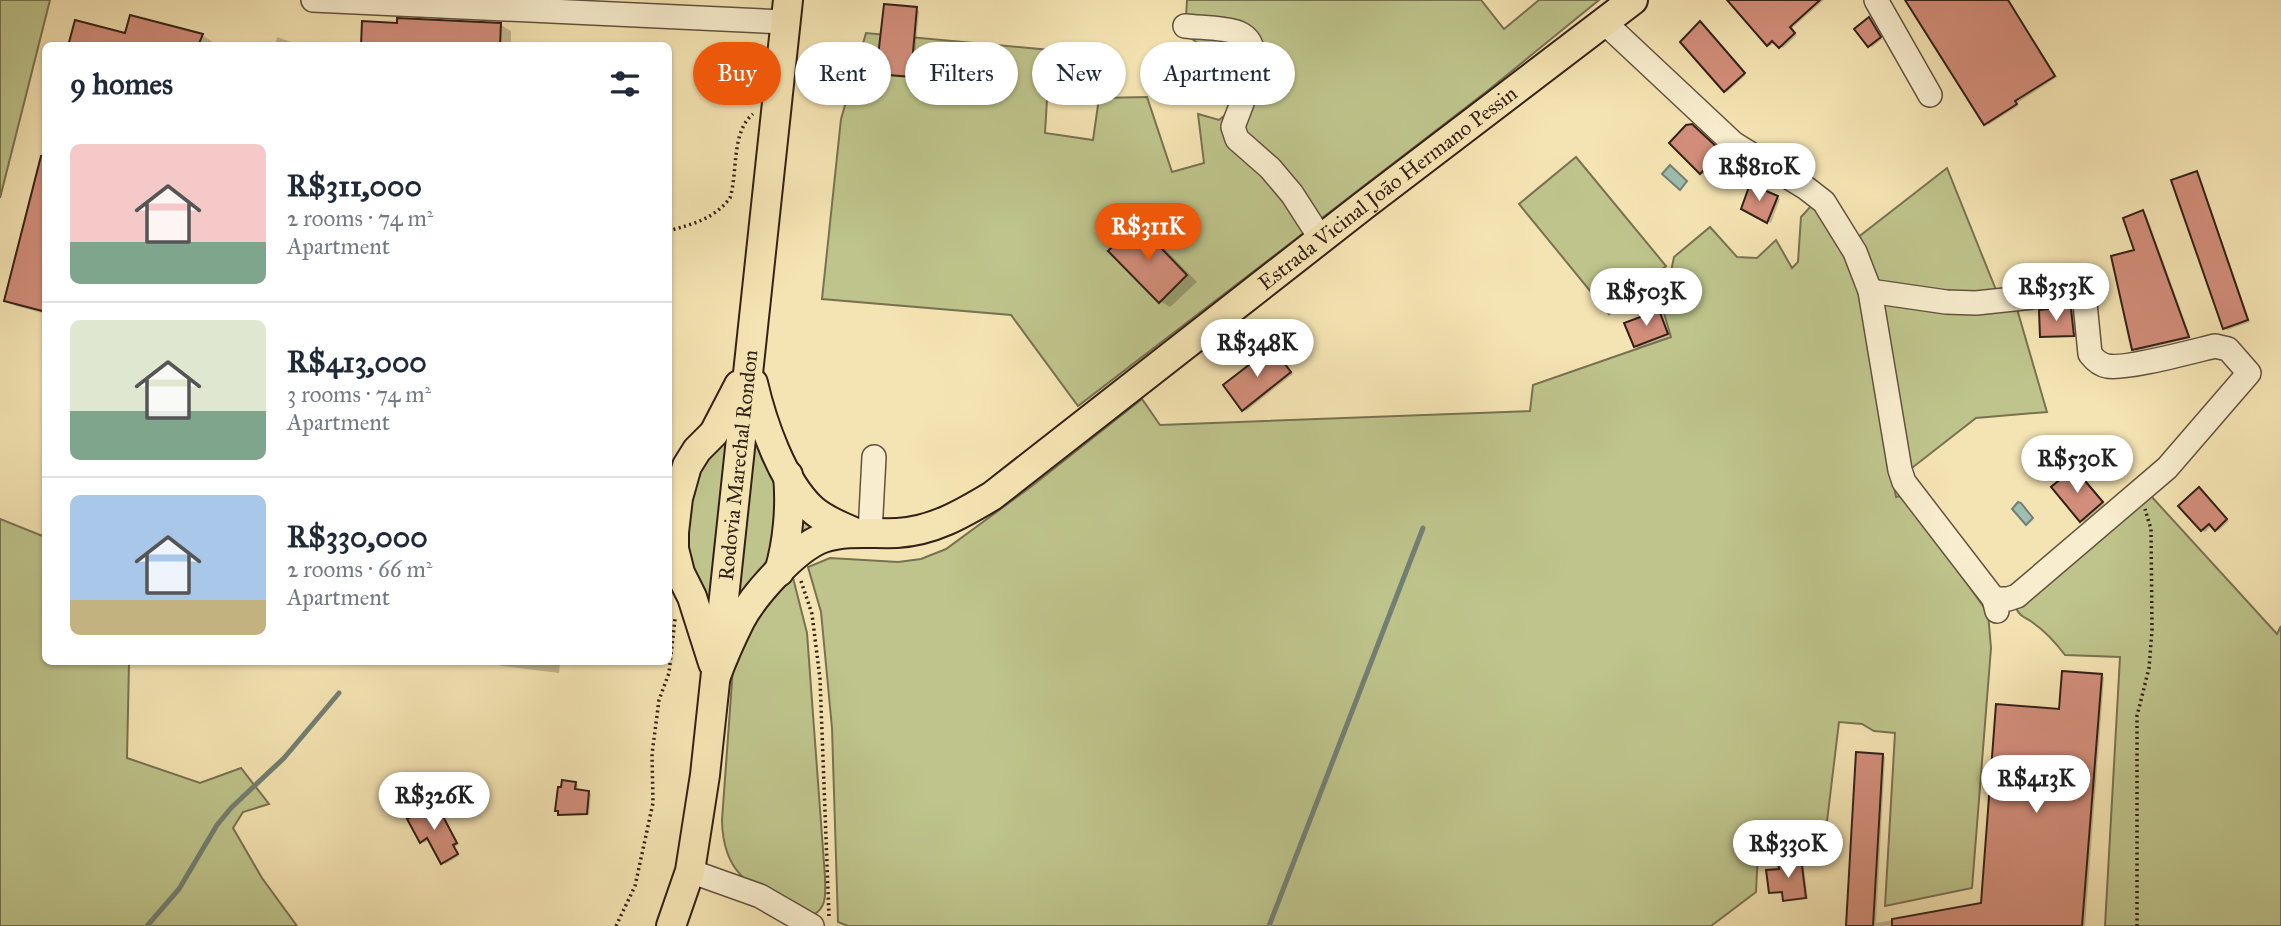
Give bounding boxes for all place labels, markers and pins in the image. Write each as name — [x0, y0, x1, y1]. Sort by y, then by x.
pin: R$810K — [1702, 144, 1816, 203]
pin: R$311K — [1091, 204, 1205, 263]
pin: R$353K — [1999, 264, 2113, 323]
pin: R$503K — [1589, 268, 1703, 328]
pin: R$348K — [1200, 320, 1314, 379]
pin: R$530K — [2020, 435, 2134, 495]
pin: R$413K — [1979, 756, 2093, 815]
pin: R$326K — [377, 772, 491, 832]
pin: R$330K — [1731, 820, 1845, 880]

